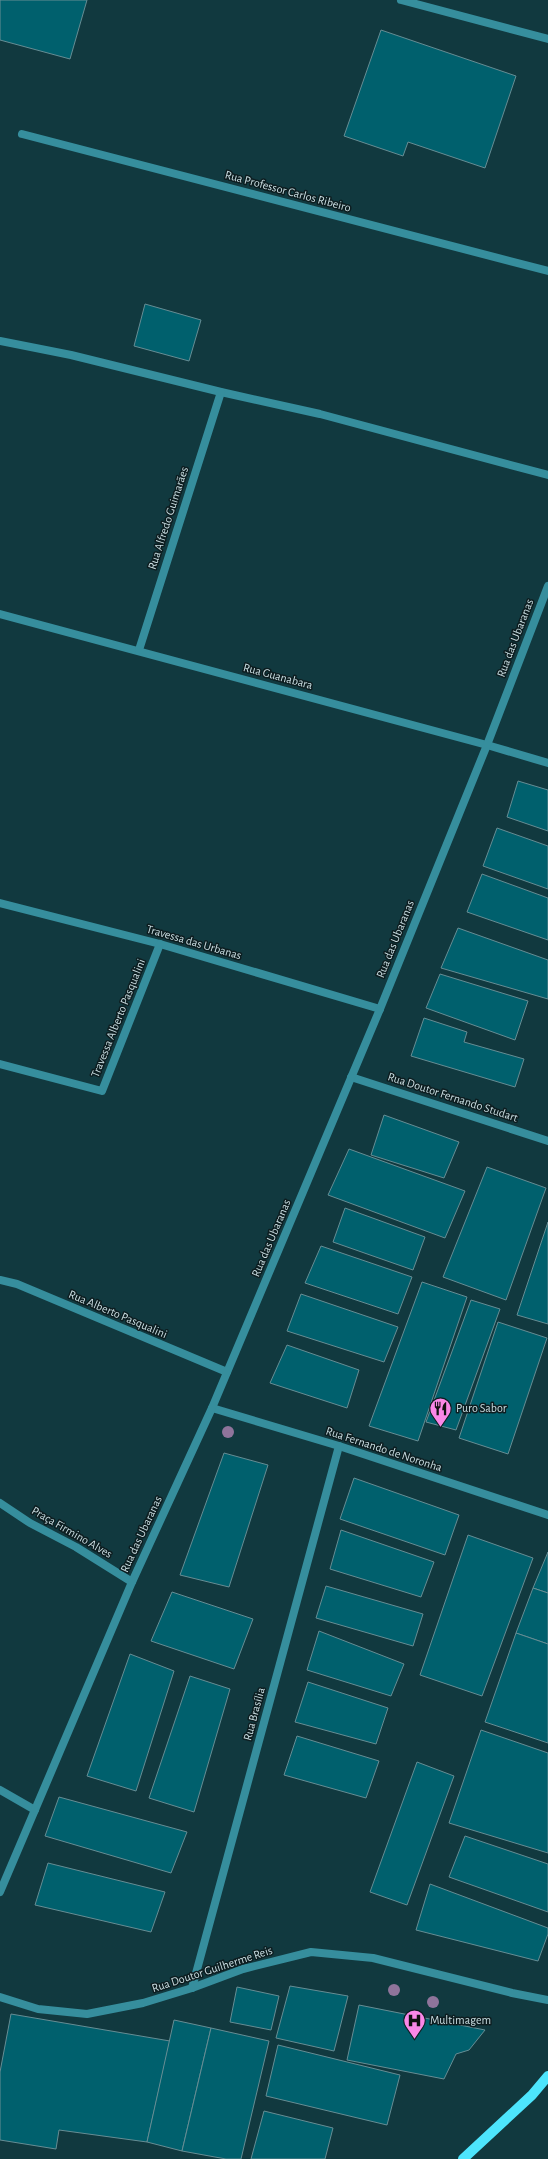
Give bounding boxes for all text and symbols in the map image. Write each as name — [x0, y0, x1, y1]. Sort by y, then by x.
street label: Rua Professor Carlos Ribeiro — [224, 168, 352, 214]
street label: Rua Alfredo Guimarães — [146, 465, 190, 571]
street label: Rua das Ubaranas — [495, 597, 535, 679]
street label: Rua Guanabara — [242, 661, 314, 691]
street label: Rua das Ubaranas — [374, 898, 416, 980]
street label: Travessa das Urbanas — [145, 923, 243, 961]
street label: Travessa Alberto Pasqualini — [89, 957, 147, 1079]
street label: Rua Doutor Fernando Studart — [386, 1070, 520, 1124]
street label: Rua das Ubaranas — [249, 1198, 293, 1278]
street label: Rua Alberto Pasqualini — [67, 1288, 169, 1340]
restaurant icon: Puro Sabor — [427, 1395, 453, 1428]
place label: Puro Sabor — [456, 1402, 507, 1414]
street label: Rua Fernando de Noronha — [325, 1425, 444, 1474]
street label: Rua das Ubaranas — [118, 1494, 164, 1574]
street label: Praça Firmino Alves — [30, 1504, 114, 1560]
street label: Rua Brasília — [241, 1686, 267, 1742]
street label: Rua Doutor Guilherme Reis — [150, 1944, 274, 1994]
hospital icon: Multimagem — [401, 2007, 427, 2040]
place label: Multimagem — [430, 2014, 491, 2026]

